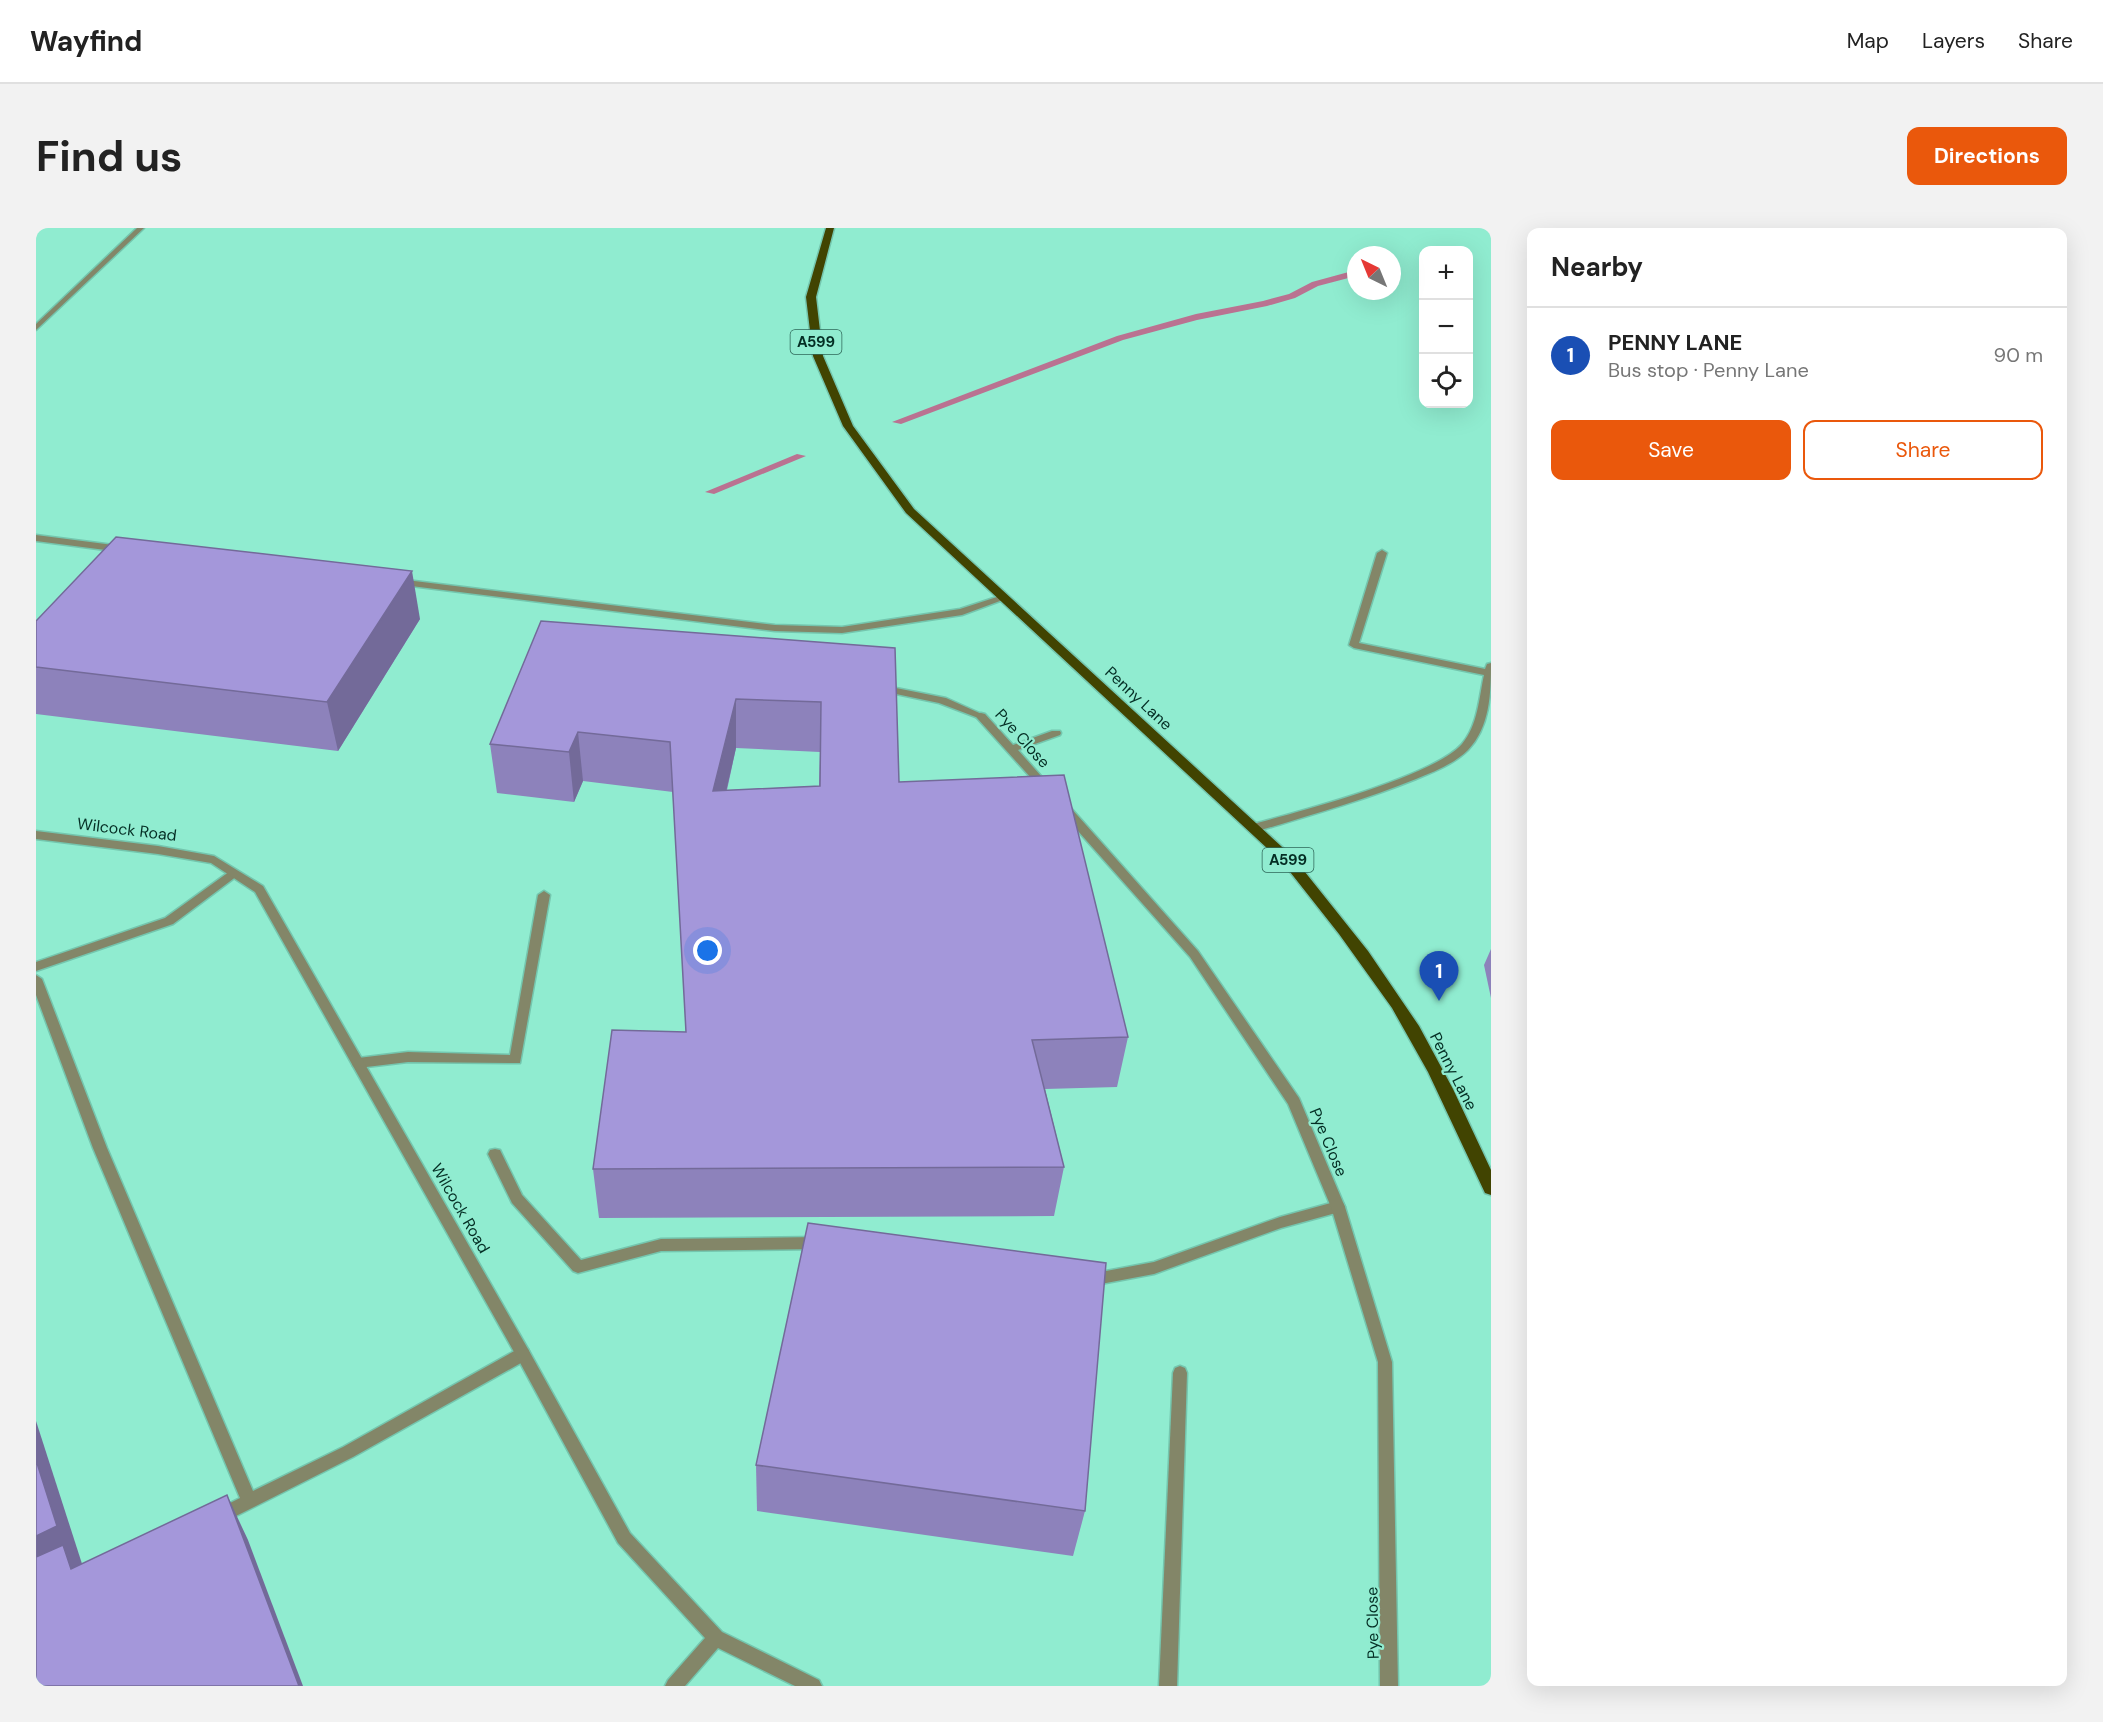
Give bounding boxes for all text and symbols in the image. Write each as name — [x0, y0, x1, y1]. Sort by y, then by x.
text: Wayfind — [30, 23, 142, 60]
text: Map — [1847, 27, 1889, 55]
text: Layers — [1922, 27, 1985, 55]
text: Share — [2018, 27, 2073, 55]
button: Directions — [1907, 127, 2067, 185]
text: Find us — [36, 129, 182, 184]
north arrow — [1347, 246, 1401, 300]
map controls — [1419, 246, 1473, 408]
button: + — [1419, 246, 1473, 300]
text: Nearby — [1551, 250, 1643, 284]
button: − — [1419, 300, 1473, 354]
text: PENNY LANE — [1608, 328, 1742, 357]
road number: A599 — [790, 330, 842, 354]
text: 1 — [1567, 342, 1574, 368]
text: 90 m — [1994, 342, 2043, 368]
button: locate — [1419, 354, 1473, 408]
text: Bus stop · Penny Lane — [1608, 357, 1809, 383]
button: Save — [1551, 420, 1791, 480]
button: Share — [1803, 420, 2043, 480]
street label: Penny Lane — [1101, 662, 1177, 735]
street label: Pye Close — [991, 704, 1055, 772]
street label: Wilcock Road — [76, 813, 178, 846]
road number: A599 — [1262, 848, 1314, 872]
your location — [693, 936, 722, 965]
pin: 1 — [1420, 952, 1458, 1001]
street label: Penny Lane — [1425, 1029, 1482, 1114]
street label: Pye Close — [1305, 1105, 1352, 1180]
street label: Wilcock Road — [426, 1160, 495, 1257]
street label: Pye Close — [1361, 1587, 1384, 1659]

